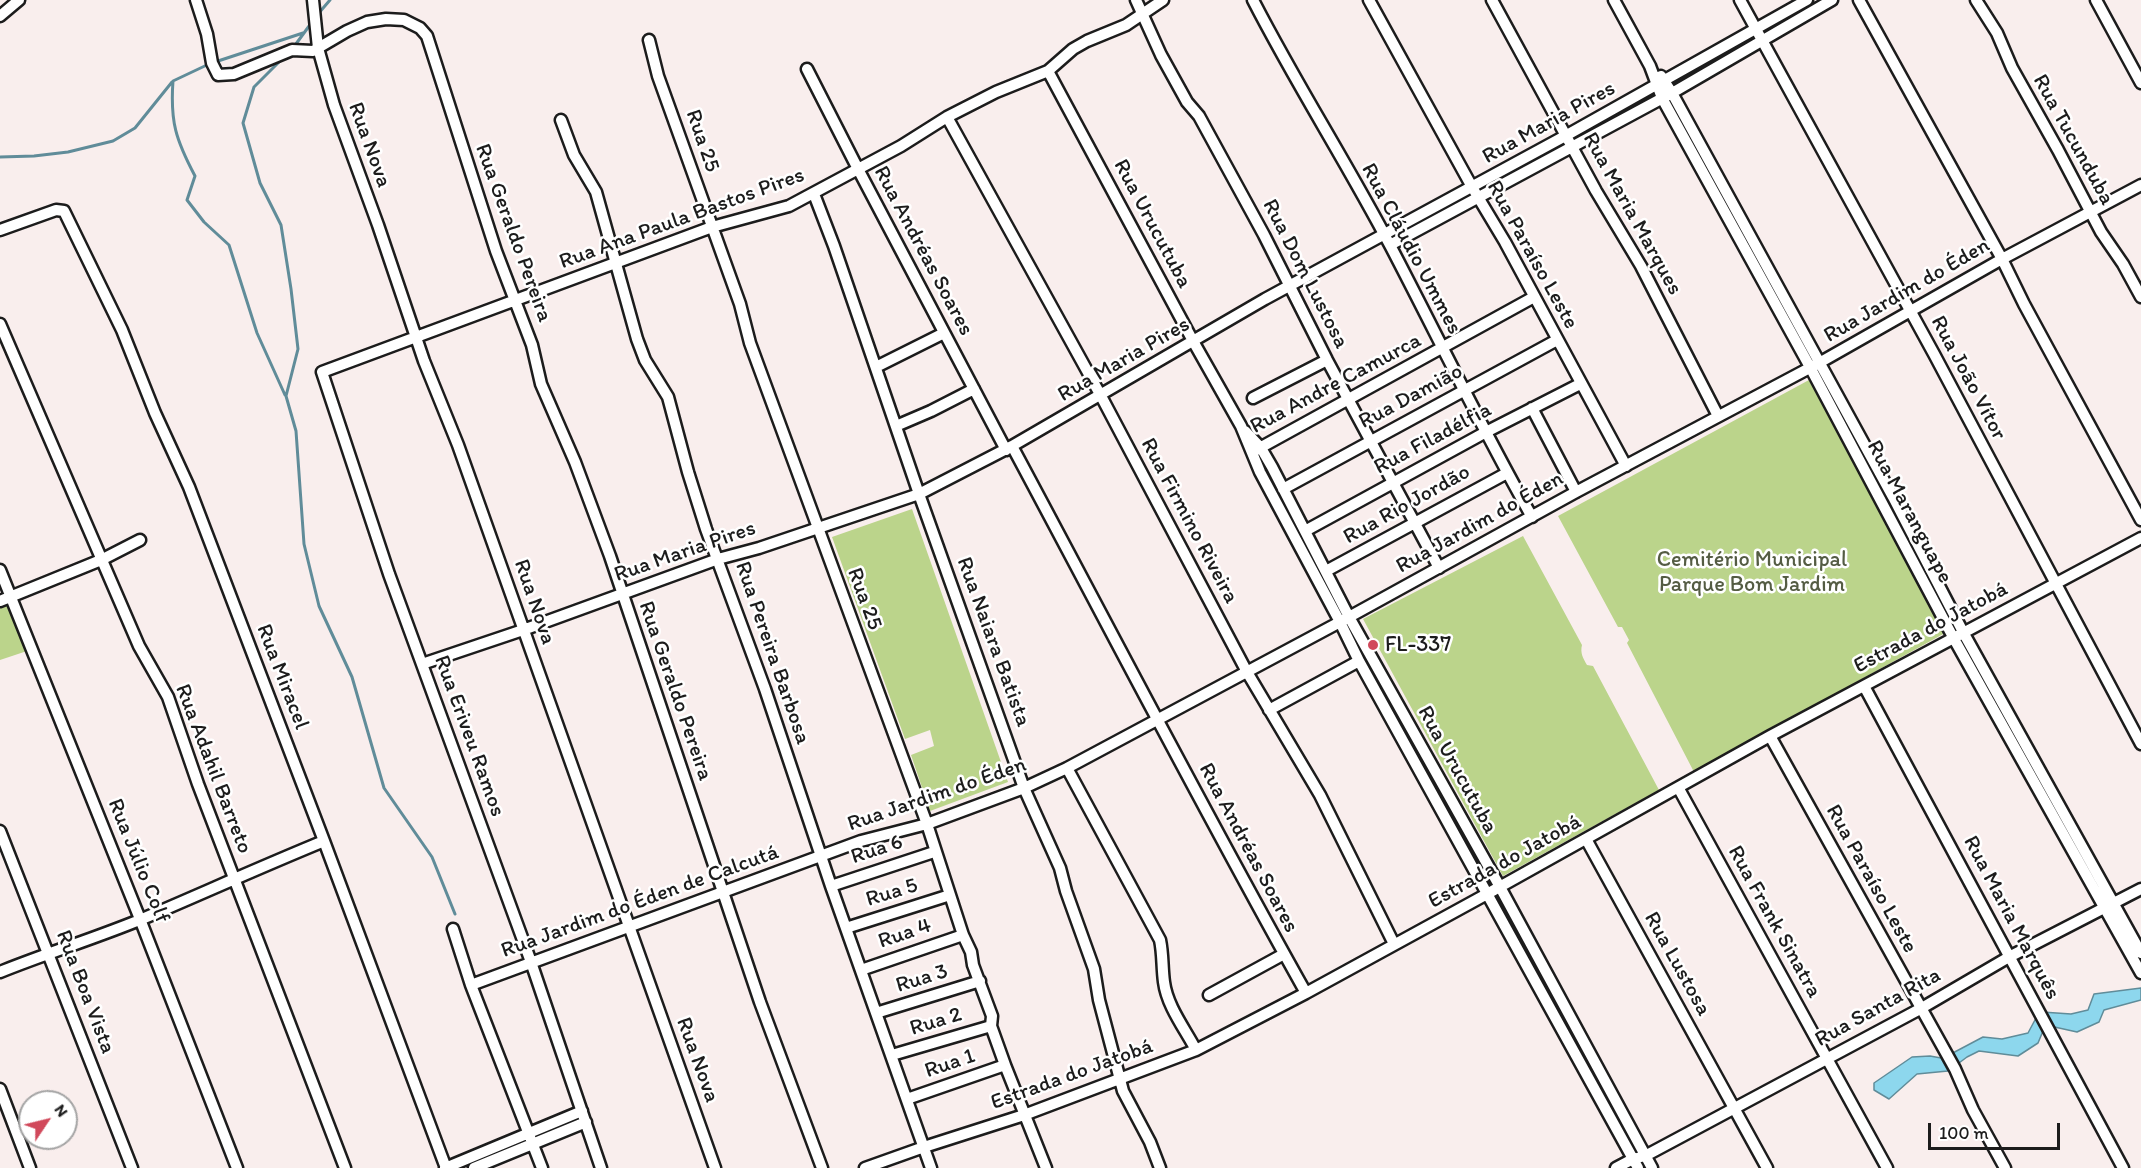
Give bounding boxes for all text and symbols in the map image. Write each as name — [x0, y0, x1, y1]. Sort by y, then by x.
street label: Rua Tucunduba — [2026, 70, 2120, 210]
street label: Rua Maria Pires — [1478, 76, 1620, 170]
street label: Rua Nova — [341, 99, 397, 191]
street label: Rua 25 — [679, 106, 725, 176]
street label: Rua Maria Marques — [1576, 128, 1688, 300]
street label: Rua Geraldo Pereira — [468, 140, 558, 326]
street label: Rua Urucutuba — [1107, 155, 1197, 293]
street label: Rua Cláudio Ummes — [1355, 159, 1467, 339]
street label: Rua Ana Paula Bastos Pires — [556, 162, 808, 276]
street label: Rua Andréas Soares — [867, 162, 979, 340]
street label: Rua Paraíso Leste — [1480, 176, 1584, 334]
street label: Rua Dom Lustosa — [1256, 195, 1354, 353]
street label: Rua Jardim do Éden — [1819, 233, 1995, 349]
street label: Rua João Vítor — [1924, 311, 2012, 445]
street label: Rua Maria Pires — [1053, 312, 1195, 408]
street label: Rua Andre Camurca — [1246, 328, 1426, 440]
street label: Rua Damião — [1354, 359, 1468, 435]
street label: Rua Filadélfia — [1370, 397, 1496, 481]
street label: Rua Firmino Riveira — [1134, 434, 1244, 608]
street label: Rua Maranguape — [1860, 436, 1958, 588]
street label: Rua Rio Jordão — [1339, 459, 1475, 551]
street label: Rua Jardim do Éden — [1392, 466, 1568, 580]
street label: Rua Maria Pires — [611, 515, 759, 589]
park label: Cemitério Municipal Parque Bom Jardim — [1657, 547, 1847, 598]
street label: Rua Naiara Batista — [950, 554, 1036, 730]
street label: Rua Nova — [507, 556, 561, 648]
street label: Rua Pereira Barbosa — [728, 558, 816, 748]
street label: Rua 25 — [841, 564, 887, 634]
street label: Estrada do Jatobá — [1849, 576, 2013, 680]
street label: Rua Geraldo Pereira — [632, 598, 718, 784]
street label: Rua Miracel — [250, 621, 314, 733]
place label: FL-337 — [1385, 632, 1451, 658]
marker: FL-337 — [1366, 638, 1380, 652]
street label: Rua Eriveu Ramos — [428, 652, 510, 820]
street label: Rua Adahil Barreto — [169, 680, 257, 858]
street label: Rua Urucutuba — [1411, 701, 1503, 839]
street label: Rua Jardim do Éden — [844, 752, 1030, 838]
street label: Rua Andréas Soares — [1192, 759, 1304, 937]
street label: Rua Júlio Colf — [101, 795, 175, 927]
street label: Rua Paraíso Leste — [1819, 800, 1923, 958]
street label: Estrada do Jatobá — [1424, 809, 1586, 915]
street label: Rua 6 — [848, 829, 906, 871]
street label: Rua Maria Marquês — [1957, 832, 2065, 1004]
street label: Rua Jardim do Éden de Calcutá — [498, 839, 782, 965]
street label: Rua Frank Sinatra — [1721, 841, 1827, 1003]
street label: Rua 5 — [863, 873, 921, 913]
street label: Rua Lustosa — [1638, 907, 1716, 1021]
street label: Rua 4 — [875, 913, 935, 955]
street label: Rua Boa Vista — [49, 927, 121, 1057]
street label: Rua 3 — [893, 959, 951, 999]
street label: Rua Santa Rita — [1811, 963, 1945, 1053]
street label: Rua 2 — [907, 1002, 965, 1042]
street label: Rua Nova — [669, 1014, 725, 1106]
street label: Estrada do Jatobá — [987, 1033, 1157, 1117]
street label: Rua 1 — [921, 1043, 979, 1085]
north arrow — [18, 1090, 78, 1150]
text: N — [51, 1101, 72, 1120]
scale bar — [1931, 1111, 2063, 1149]
text: 100 m — [1939, 1122, 1989, 1144]

